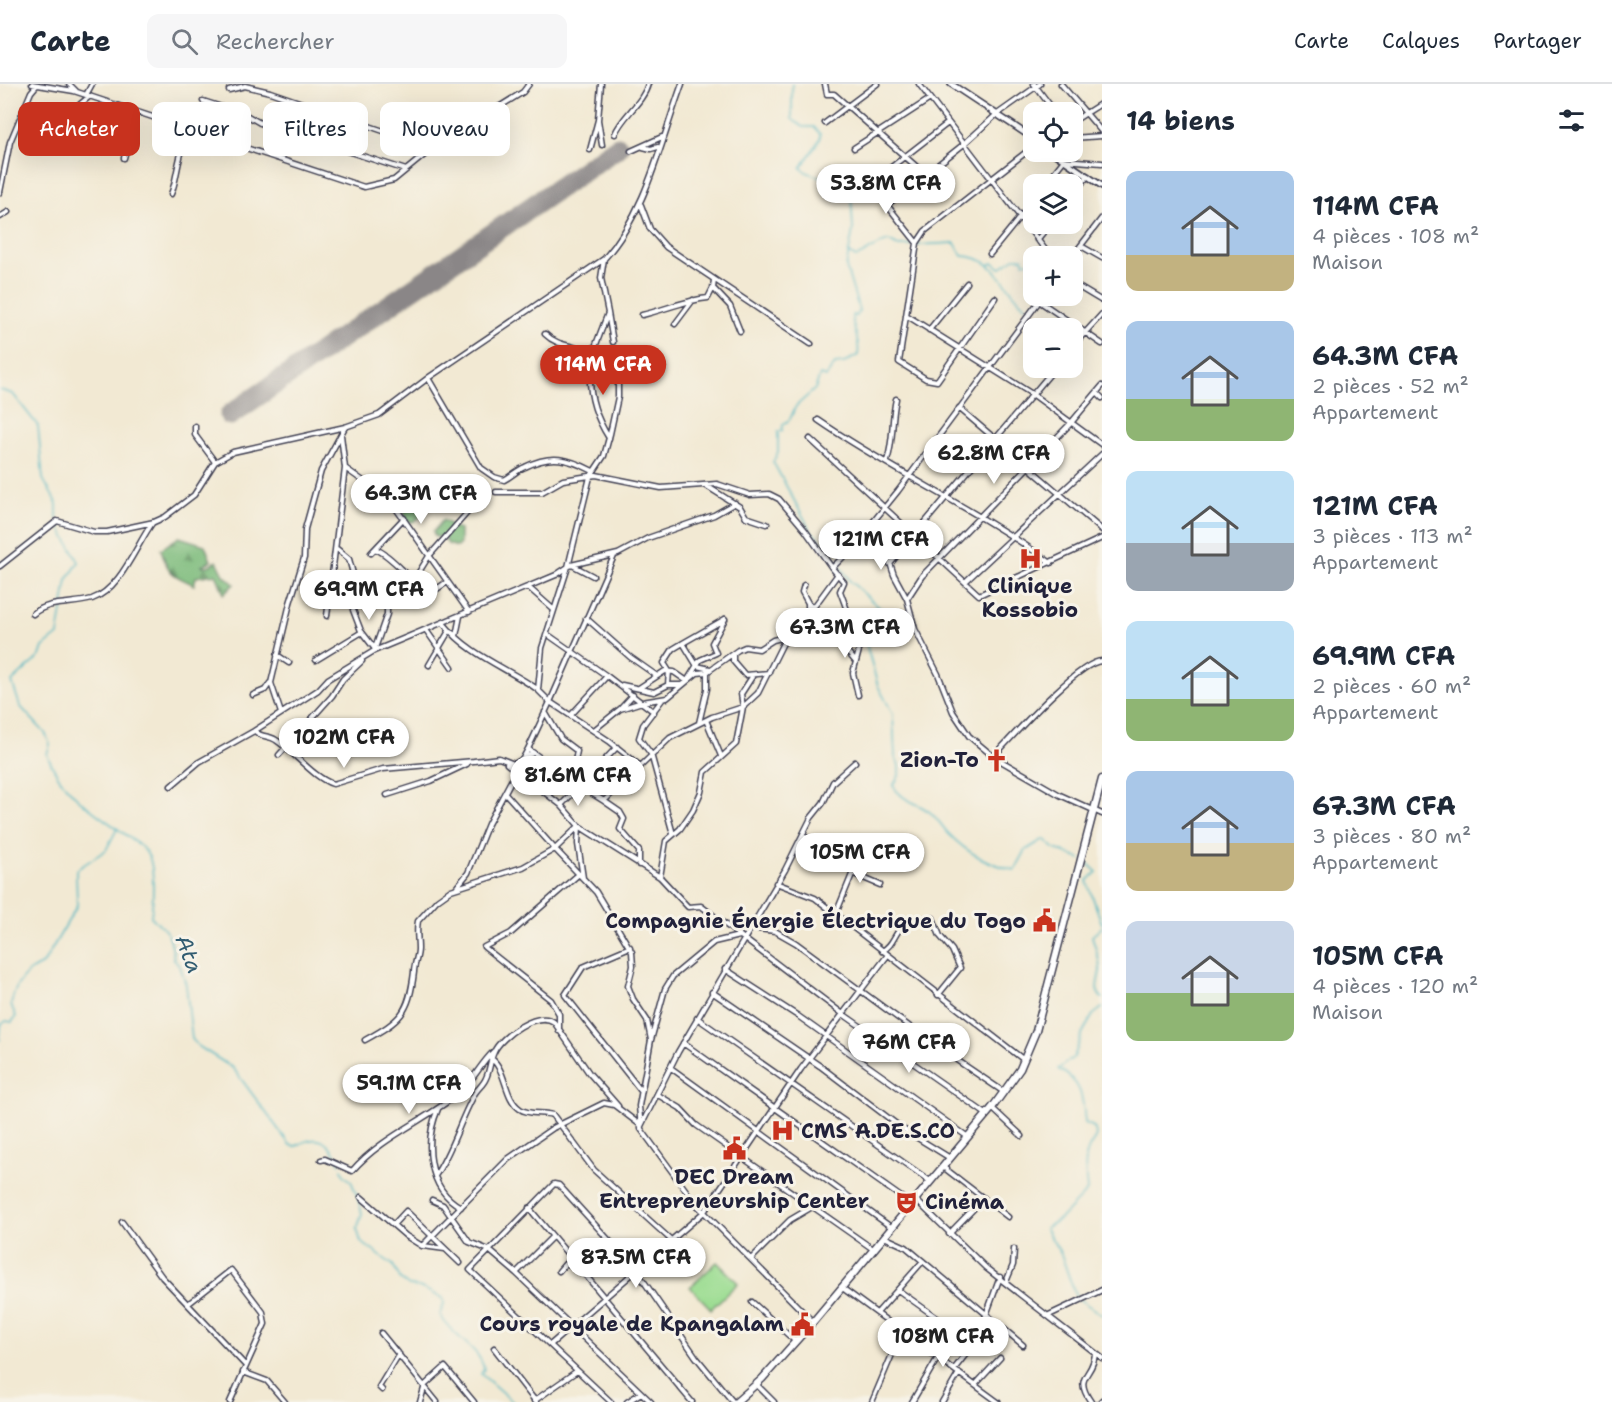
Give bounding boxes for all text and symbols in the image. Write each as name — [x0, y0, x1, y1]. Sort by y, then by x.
search box — [147, 14, 567, 68]
text: Carte — [30, 22, 111, 60]
icon: search — [168, 25, 201, 58]
text: Rechercher — [216, 27, 335, 56]
text: Carte — [1294, 27, 1349, 55]
text: Calques — [1382, 27, 1460, 55]
text: Partager — [1493, 27, 1582, 55]
chip: Acheter — [18, 102, 140, 156]
chip: Louer — [152, 102, 251, 156]
chip: Filtres — [263, 102, 368, 156]
chip: Nouveau — [380, 102, 510, 156]
map controls — [1023, 102, 1083, 378]
button: locate — [1023, 102, 1083, 162]
text: 14 biens — [1126, 103, 1235, 138]
icon: filters — [1555, 104, 1588, 137]
pin: 53.8M CFA — [817, 164, 955, 215]
text: 53.8M CFA — [830, 170, 942, 196]
button: layers — [1023, 174, 1083, 234]
text: 114M CFA — [1312, 188, 1439, 223]
icon: home — [1174, 195, 1246, 267]
text: 4 pièces · 108 m² — [1312, 223, 1479, 249]
button: + — [1023, 246, 1083, 306]
text: Maison — [1312, 249, 1383, 275]
button: − — [1023, 318, 1083, 378]
text: 64.3M CFA — [1312, 338, 1458, 373]
pin: 114M CFA — [541, 345, 665, 396]
icon: home — [1174, 345, 1246, 417]
text: 114M CFA — [554, 351, 652, 377]
text: 2 pièces · 52 m² — [1312, 373, 1469, 399]
text: Appartement — [1312, 399, 1438, 425]
pin: 62.8M CFA — [925, 434, 1063, 485]
text: 62.8M CFA — [938, 440, 1050, 466]
pin: 64.3M CFA — [352, 474, 490, 525]
text: 64.3M CFA — [365, 480, 477, 506]
text: 121M CFA — [1312, 488, 1438, 523]
icon: home — [1174, 495, 1246, 567]
pin: 121M CFA — [819, 520, 943, 571]
text: 3 pièces · 113 m² — [1312, 523, 1473, 549]
text: 121M CFA — [833, 526, 929, 552]
hospital icon: Clinique Kossobio — [1017, 545, 1043, 571]
text: Appartement — [1312, 549, 1438, 575]
pin: 69.9M CFA — [300, 570, 438, 621]
place label: Clinique Kossobio — [982, 572, 1078, 624]
text: 69.9M CFA — [314, 576, 424, 602]
pin: 67.3M CFA — [776, 608, 914, 659]
text: 67.3M CFA — [790, 614, 900, 640]
text: 69.9M CFA — [1312, 638, 1456, 673]
icon: home — [1174, 645, 1246, 717]
text: 2 pièces · 60 m² — [1312, 673, 1471, 699]
text: Appartement — [1312, 699, 1438, 725]
pin: 102M CFA — [282, 718, 406, 769]
text: 102M CFA — [293, 724, 395, 750]
place label: Zion-To — [900, 746, 979, 774]
church icon: Zion-To — [984, 747, 1010, 773]
pin: 81.6M CFA — [509, 756, 647, 807]
text: 81.6M CFA — [524, 762, 632, 788]
text: 67.3M CFA — [1312, 788, 1456, 823]
icon: home — [1174, 795, 1246, 867]
text: 3 pièces · 80 m² — [1312, 823, 1471, 849]
pin: 105M CFA — [798, 833, 922, 884]
text: 105M CFA — [809, 839, 911, 865]
text: Appartement — [1312, 849, 1438, 875]
place label: Compagnie Énergie Électrique du Togo — [605, 906, 1026, 935]
public building icon: Compagnie Énergie Électrique du Togo — [1031, 908, 1057, 934]
water label: Ata — [168, 931, 210, 977]
text: 105M CFA — [1312, 938, 1444, 973]
icon: home — [1174, 945, 1246, 1017]
text: 4 pièces · 120 m² — [1312, 973, 1478, 999]
text: Maison — [1312, 999, 1383, 1025]
pin: 76M CFA — [854, 1023, 964, 1074]
text: 76M CFA — [862, 1029, 956, 1055]
pin: 59.1M CFA — [340, 1064, 478, 1115]
text: 59.1M CFA — [356, 1070, 462, 1096]
place label: CMS A.DE.S.CO — [801, 1117, 955, 1145]
hospital icon: CMS A.DE.S.CO — [770, 1118, 796, 1144]
public building icon: DEC Dream Entrepreneurship Center — [721, 1136, 747, 1162]
place label: DEC Dream Entrepreneurship Center — [599, 1163, 869, 1215]
place label: Cinéma — [925, 1188, 1005, 1216]
theatre icon: Cinéma — [894, 1189, 920, 1215]
pin: 87.5M CFA — [567, 1238, 705, 1289]
text: 87.5M CFA — [581, 1244, 691, 1270]
place label: Cours royale de Kpangalam — [479, 1310, 784, 1338]
public building icon: Cours royale de Kpangalam — [789, 1311, 815, 1337]
pin: 108M CFA — [881, 1317, 1005, 1368]
text: 108M CFA — [892, 1323, 994, 1349]

